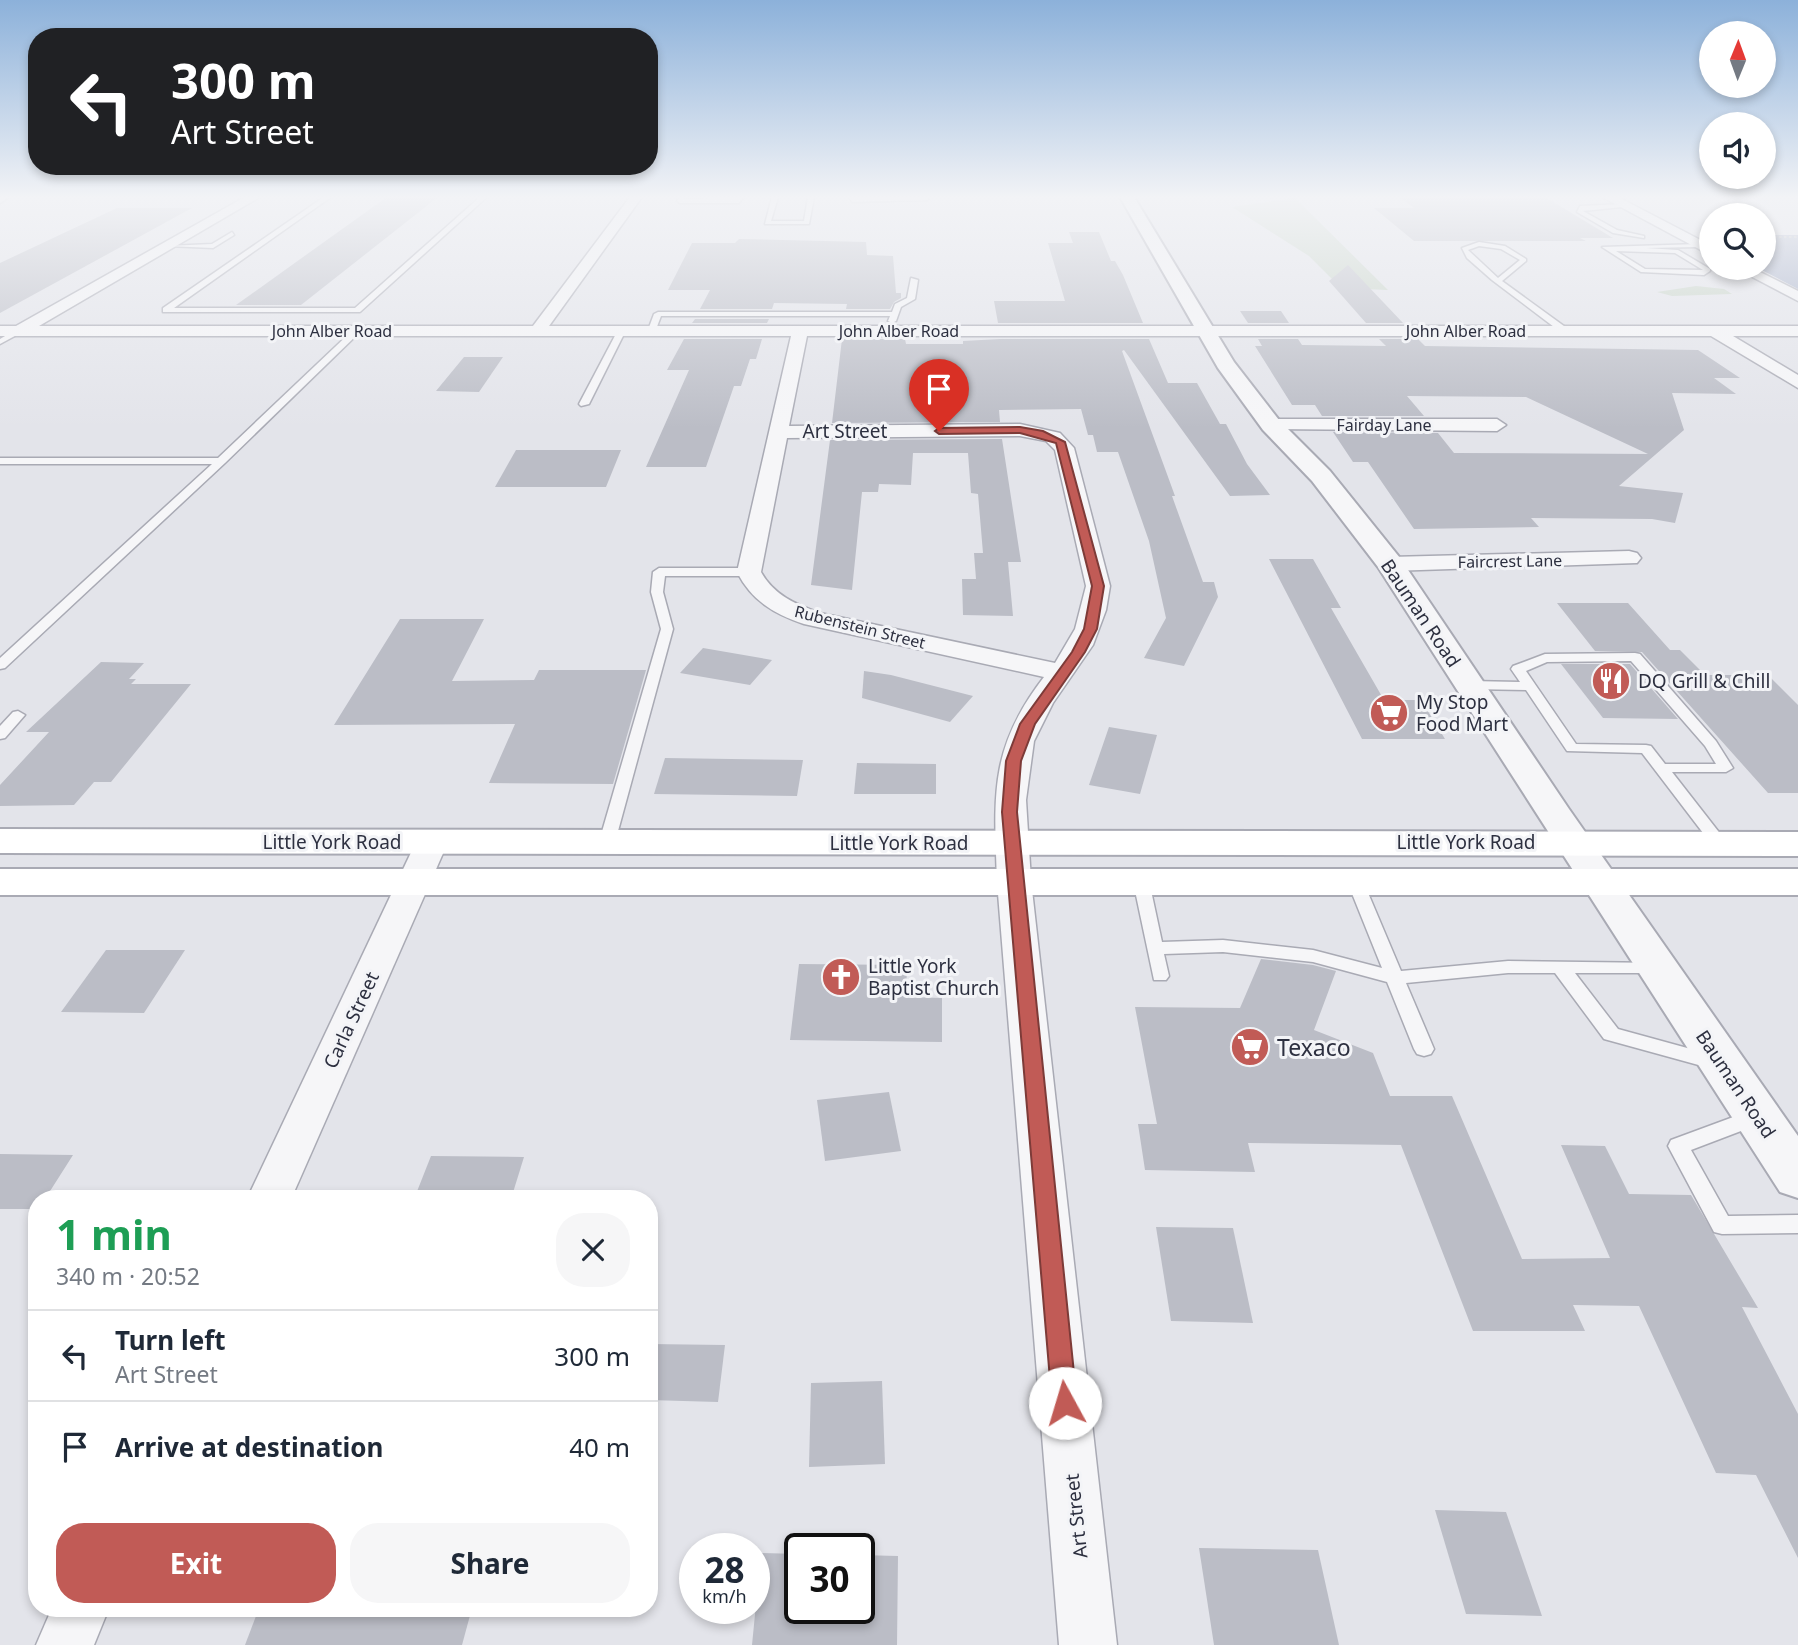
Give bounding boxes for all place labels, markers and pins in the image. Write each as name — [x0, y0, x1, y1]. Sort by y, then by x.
pin — [909, 359, 969, 431]
restaurant icon: DQ Grill & Chill — [1590, 660, 1632, 702]
place label: DQ Grill & Chill — [1638, 668, 1770, 694]
place label: My Stop Food Mart — [1416, 689, 1508, 737]
supermarket icon: My Stop Food Mart — [1368, 692, 1410, 734]
place label: Little York Baptist Church — [868, 953, 999, 1001]
church icon: Little York Baptist Church — [820, 956, 862, 998]
supermarket icon: Texaco — [1229, 1026, 1271, 1068]
place label: Texaco — [1277, 1031, 1351, 1063]

